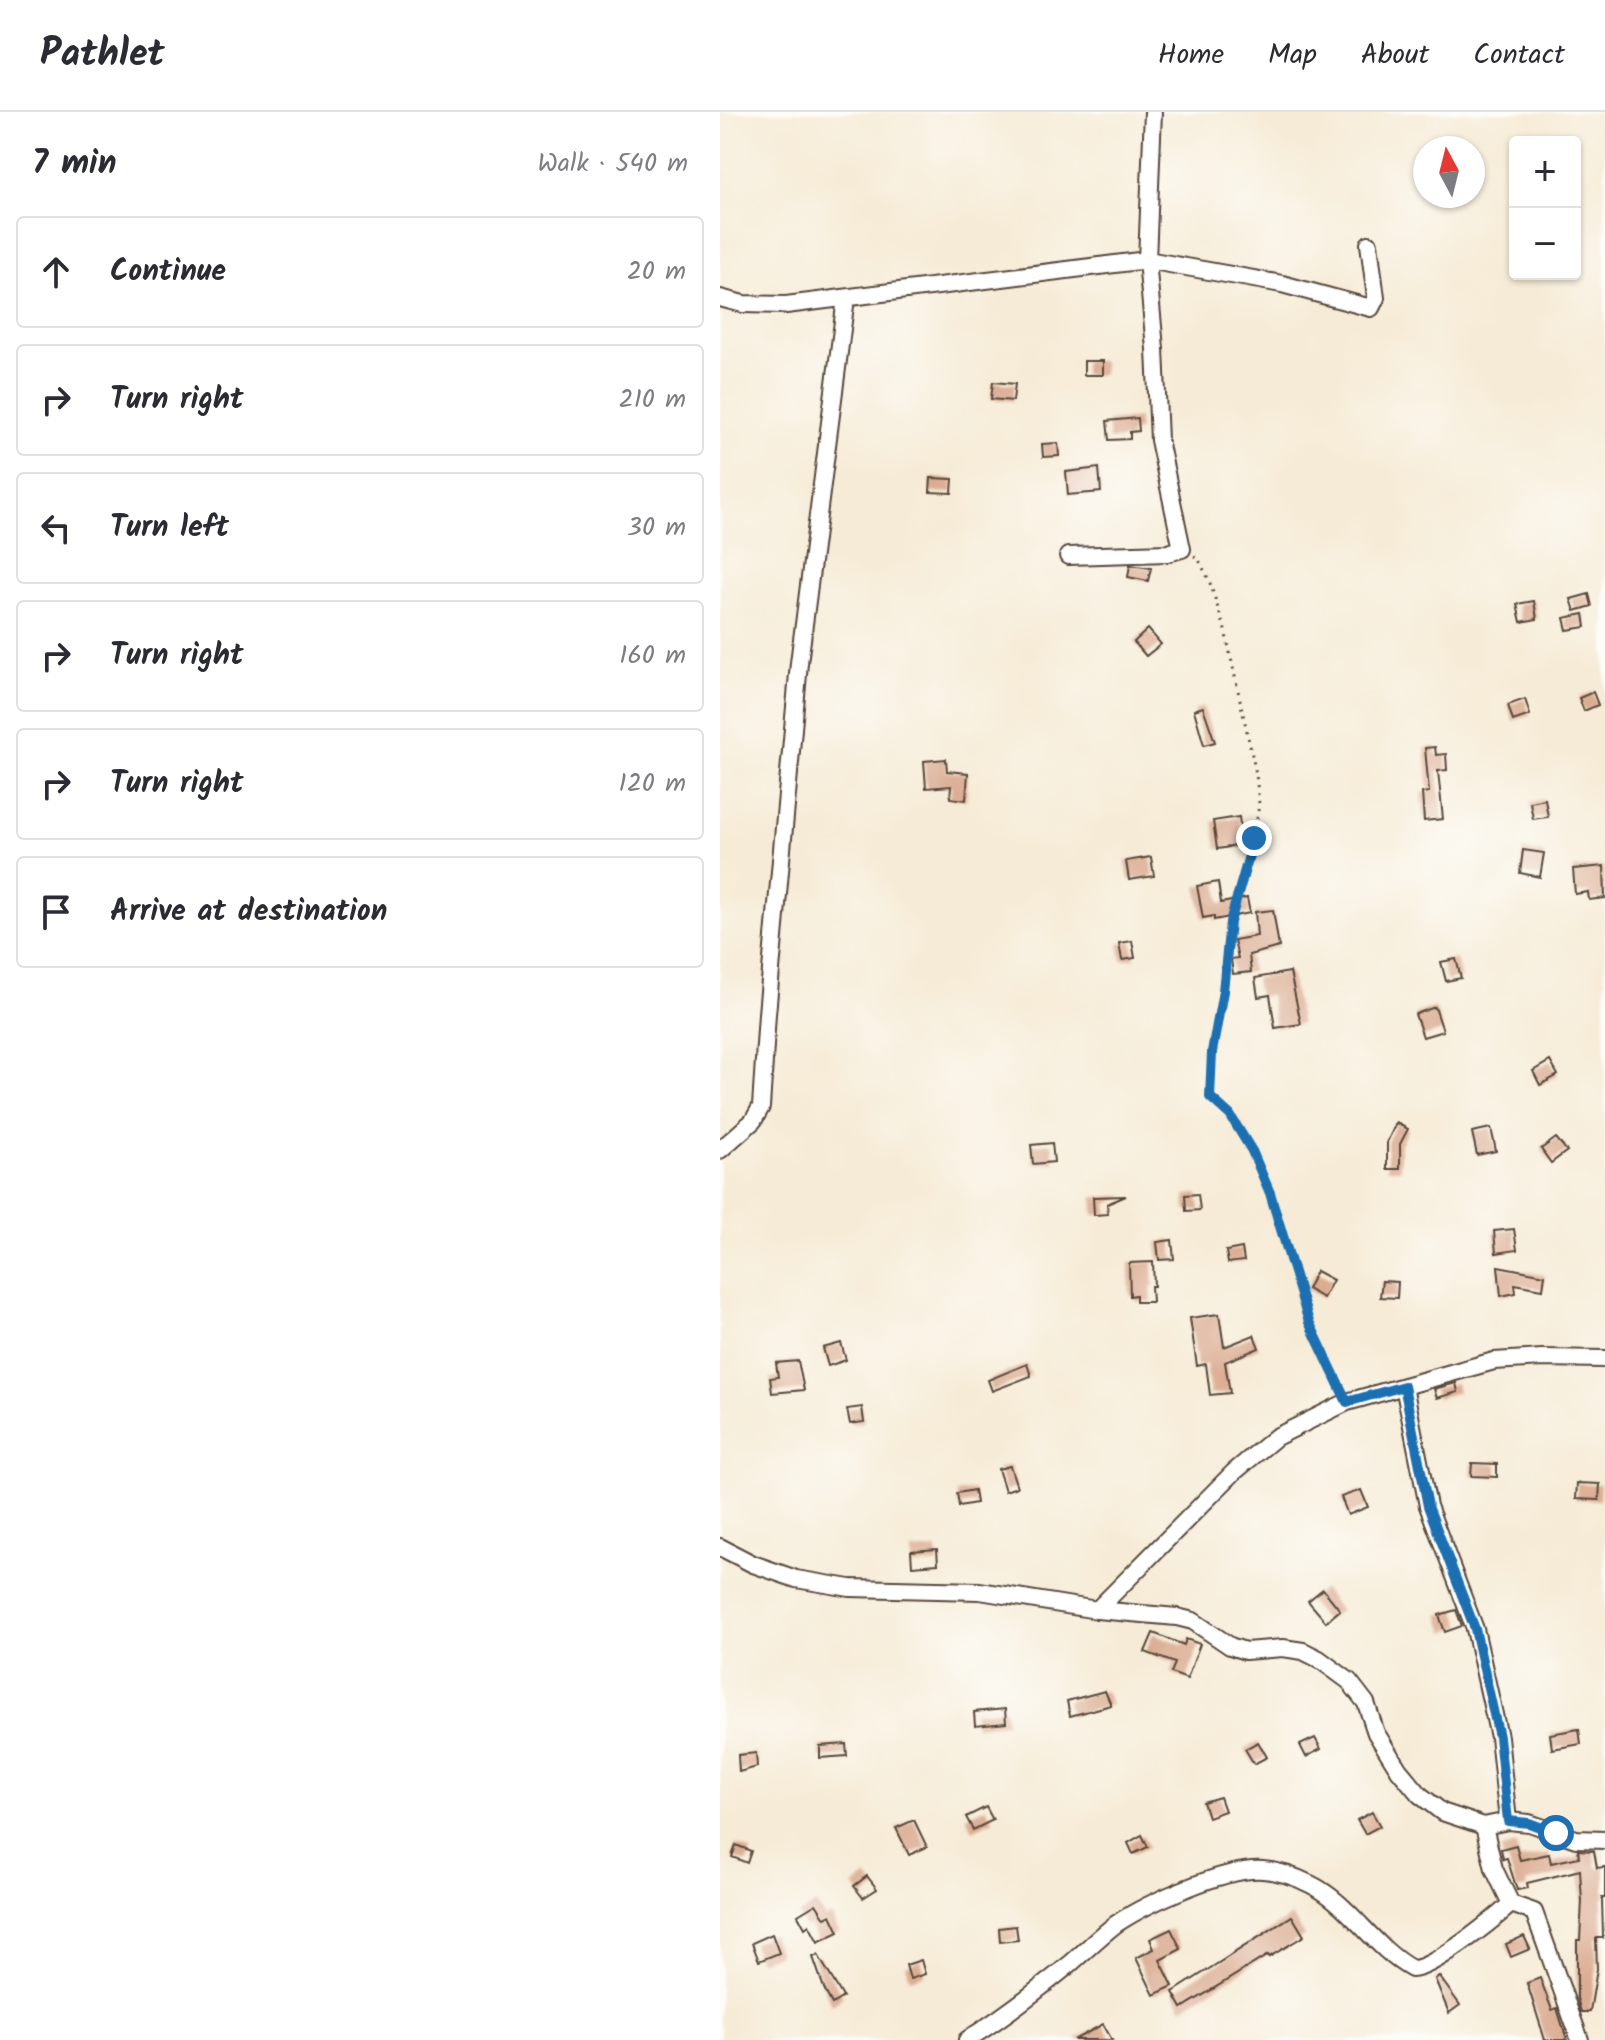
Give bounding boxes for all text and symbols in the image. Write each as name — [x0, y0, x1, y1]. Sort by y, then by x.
text: Pathlet — [40, 25, 165, 85]
text: Home — [1158, 33, 1224, 78]
text: Map — [1268, 33, 1317, 78]
text: About — [1361, 33, 1429, 78]
text: Contact — [1473, 33, 1565, 78]
north arrow — [1413, 136, 1485, 208]
map controls — [1509, 136, 1581, 280]
button: + — [1509, 136, 1581, 208]
text: 7 min — [32, 137, 117, 191]
text: Walk · 540 m — [537, 143, 688, 185]
button: − — [1509, 208, 1581, 280]
text: Continue — [110, 248, 226, 296]
icon: ahead — [34, 250, 78, 294]
text: 20 m — [627, 251, 686, 293]
text: Turn right — [110, 376, 243, 424]
icon: right — [34, 378, 78, 422]
text: 210 m — [619, 379, 686, 421]
text: Turn left — [110, 504, 229, 552]
icon: left — [34, 506, 78, 550]
text: 30 m — [627, 507, 686, 549]
text: Turn right — [110, 632, 243, 680]
icon: right — [34, 634, 78, 678]
text: 160 m — [619, 635, 686, 677]
text: Turn right — [110, 760, 243, 808]
icon: right — [34, 762, 78, 806]
text: 120 m — [619, 763, 686, 805]
route end — [1236, 820, 1272, 856]
text: Arrive at destination — [110, 888, 387, 936]
icon: arrive — [34, 890, 78, 934]
route start — [1538, 1815, 1574, 1851]

